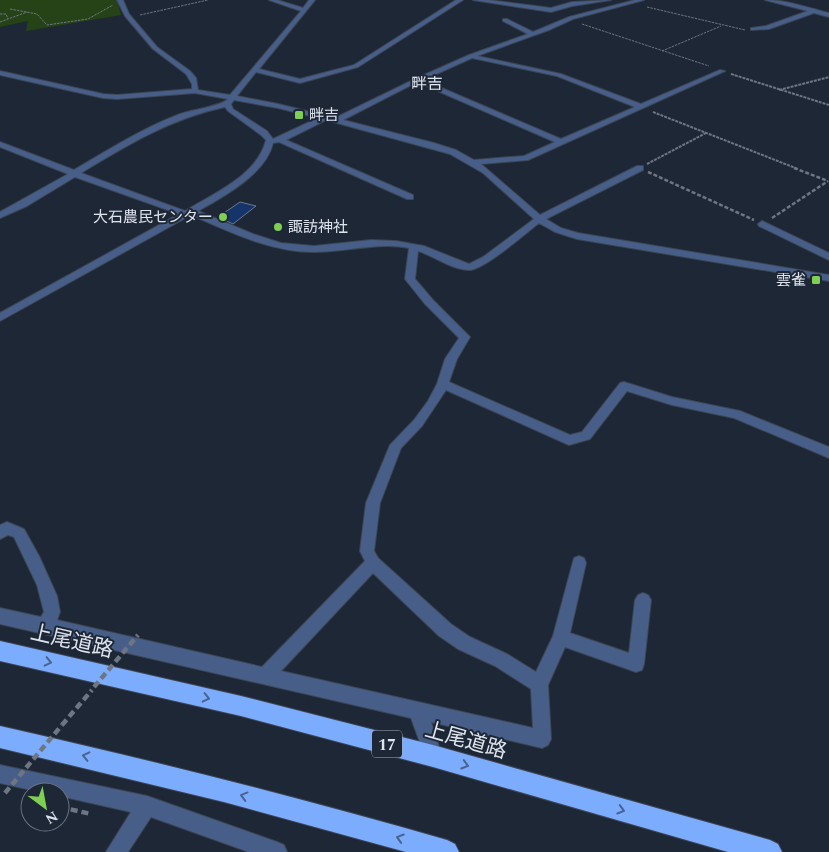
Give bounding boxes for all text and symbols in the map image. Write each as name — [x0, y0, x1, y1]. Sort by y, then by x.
district label: 畔吉 — [411, 72, 443, 96]
place label: 畔吉 — [309, 104, 339, 127]
marker: 畔吉 — [293, 109, 305, 121]
place label: 大石農民センター — [93, 206, 213, 229]
marker: 大石農民センター — [217, 211, 229, 223]
place label: 諏訪神社 — [288, 216, 348, 239]
marker: 諏訪神社 — [272, 221, 284, 233]
place label: 雲雀 — [776, 269, 806, 292]
marker: 雲雀 — [810, 274, 822, 286]
street label: 上尾道路 — [27, 617, 116, 667]
one-way arrow — [43, 656, 52, 667]
one-way arrow — [202, 692, 210, 703]
street label: 上尾道路 — [421, 714, 511, 768]
road number: 17 — [372, 731, 402, 758]
one-way arrow — [81, 751, 90, 762]
one-way arrow — [460, 760, 468, 770]
north arrow — [20, 782, 70, 832]
one-way arrow — [240, 791, 248, 801]
one-way arrow — [616, 804, 625, 814]
text: N — [41, 806, 62, 830]
one-way arrow — [397, 834, 405, 844]

